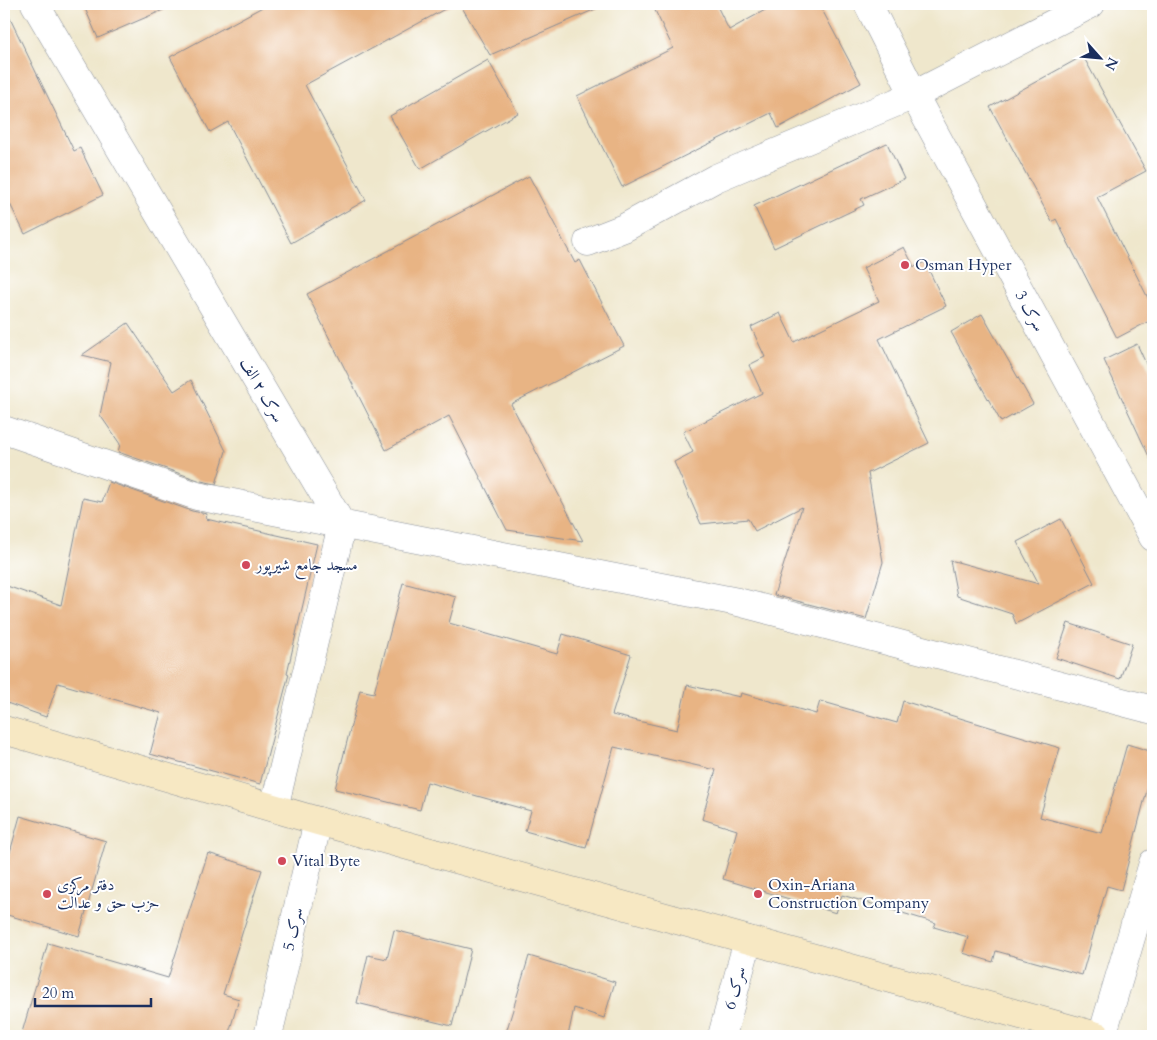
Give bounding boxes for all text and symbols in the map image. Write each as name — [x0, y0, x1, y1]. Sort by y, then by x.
north arrow — [1074, 32, 1124, 82]
text: N — [1100, 54, 1122, 73]
place label: Osman Hyper — [915, 254, 1012, 276]
marker: Osman Hyper — [899, 259, 911, 271]
street label: سرک 3 — [1010, 287, 1050, 335]
street label: سرک ۲ الف — [235, 354, 289, 426]
place label: مسجد جامع شیرپور — [254, 554, 358, 580]
marker: مسجد جامع شیرپور — [240, 559, 252, 571]
place label: Vital Byte — [292, 850, 360, 872]
marker: Vital Byte — [276, 855, 288, 867]
place label: دفتر مرکزی حزب حق و عدالت — [57, 874, 160, 914]
place label: Oxin-Ariana Construction Company — [768, 874, 930, 914]
marker: دفتر مرکزی حزب حق و عدالت — [41, 888, 53, 900]
marker: Oxin-Ariana Construction Company — [752, 888, 764, 900]
street label: سرک 5 — [277, 905, 309, 953]
street label: سرک 6 — [719, 964, 751, 1012]
scale bar — [35, 975, 151, 1007]
text: 20 m — [42, 983, 74, 1003]

